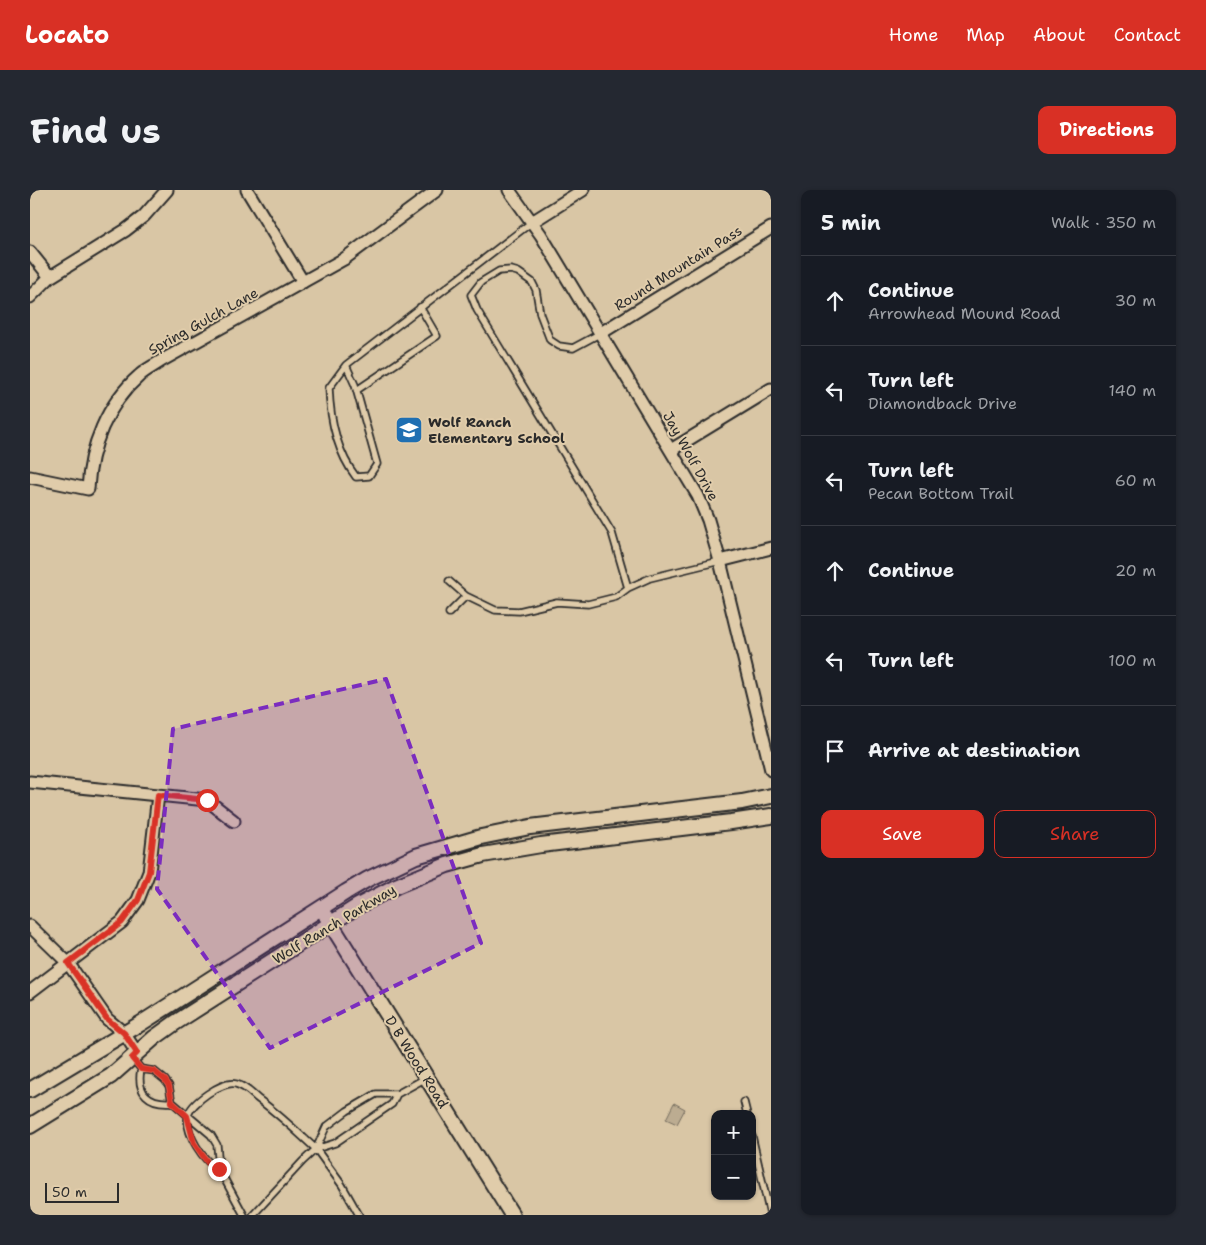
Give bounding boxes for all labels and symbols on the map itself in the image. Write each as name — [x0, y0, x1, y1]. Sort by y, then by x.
street label: Round Mountain Pass — [611, 221, 745, 315]
street label: Spring Gulch Lane — [145, 283, 261, 359]
street label: Jay Wolf Drive — [659, 408, 723, 504]
place label: Wolf Ranch Elementary School — [428, 413, 565, 447]
school or university icon: Wolf Ranch Elementary School — [394, 415, 424, 445]
route start — [196, 789, 219, 812]
street label: Wolf Ranch Parkway — [269, 880, 399, 968]
street label: D B Wood Road — [381, 1012, 453, 1112]
route end — [208, 1158, 231, 1181]
scale bar — [45, 1180, 119, 1203]

